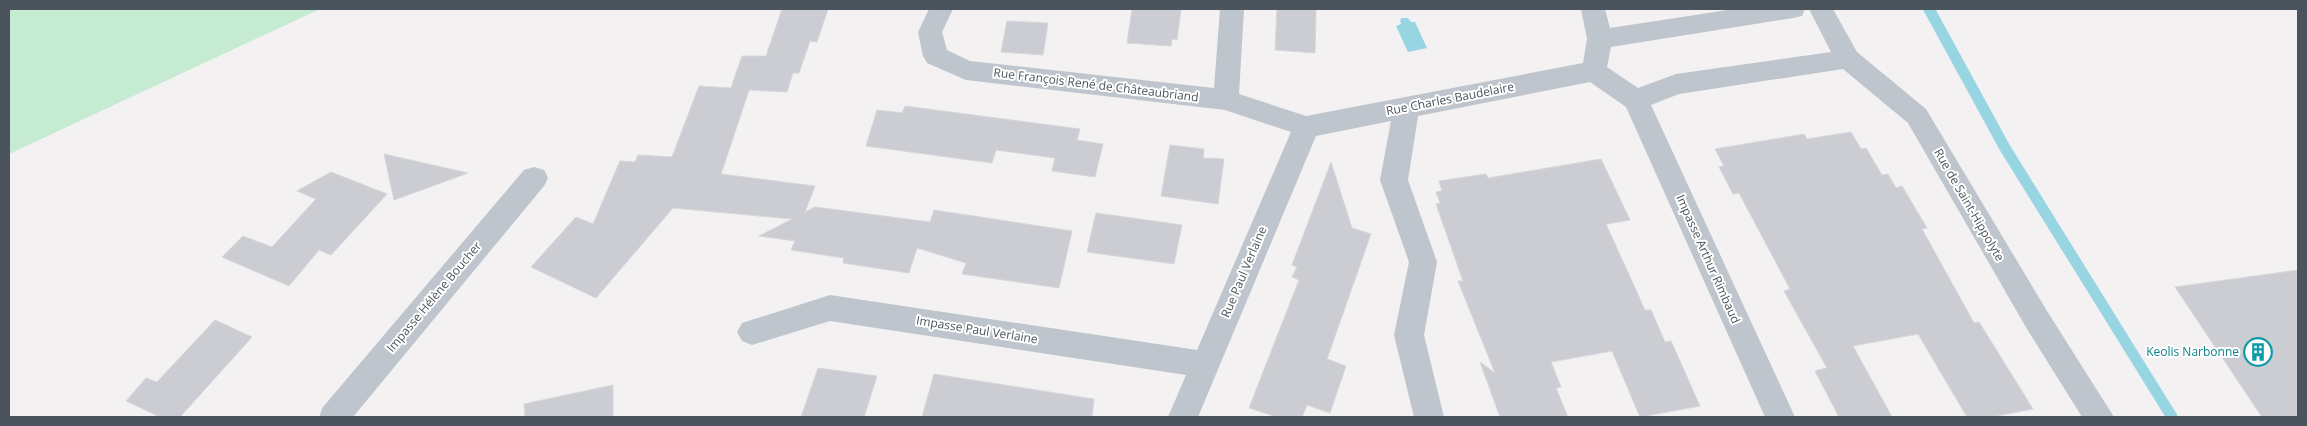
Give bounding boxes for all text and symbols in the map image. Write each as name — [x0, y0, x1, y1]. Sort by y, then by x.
street label: Rue François René de Châteaubriand — [993, 63, 1200, 106]
street label: Rue Charles Baudelaire — [1384, 78, 1516, 119]
street label: Rue de Saint-Hippolyte — [1930, 145, 2009, 264]
street label: Impasse Arthur Rimbaud — [1672, 192, 1745, 326]
street label: Rue Paul Verlaine — [1217, 223, 1271, 320]
street label: Impasse Hélène Boucher — [382, 238, 485, 356]
street label: Impasse Paul Verlaine — [915, 312, 1039, 348]
building icon: Keolis Narbonne — [2243, 337, 2273, 367]
place label: Keolis Narbonne — [2146, 343, 2239, 360]

